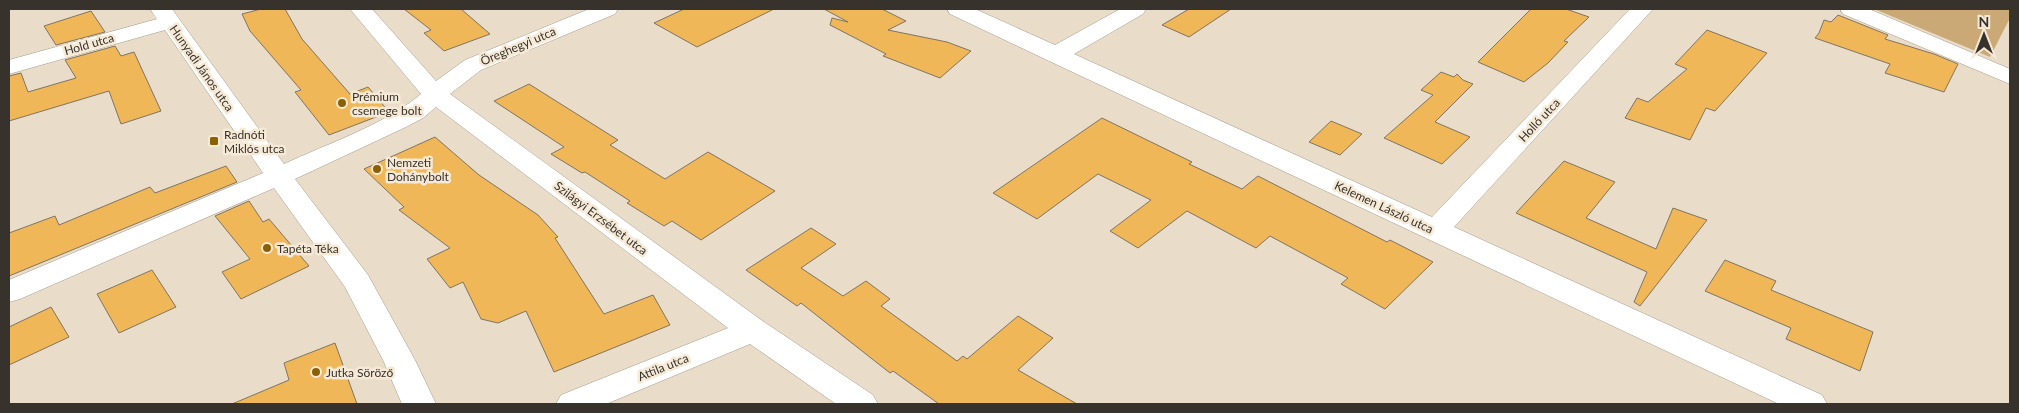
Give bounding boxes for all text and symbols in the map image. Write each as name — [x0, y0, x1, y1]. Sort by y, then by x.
north arrow — [1959, 10, 2009, 60]
text: N — [1979, 13, 1989, 30]
street label: Hunyadi János utca — [167, 22, 237, 114]
street label: Öreghegyi utca — [478, 23, 558, 69]
street label: Hold utca — [62, 30, 116, 58]
place label: Prémium csemege bolt — [352, 89, 422, 118]
street label: Holló utca — [1515, 95, 1563, 145]
marker: Prémium csemege bolt — [336, 97, 348, 109]
place label: Radnóti Miklós utca — [224, 127, 285, 156]
marker: Radnóti Miklós utca — [208, 135, 220, 147]
place label: Nemzeti Dohánybolt — [387, 155, 450, 184]
marker: Nemzeti Dohánybolt — [371, 163, 383, 175]
street label: Szilágyi Erzsébet utca — [551, 178, 651, 258]
street label: Kelemen László utca — [1332, 178, 1436, 236]
place label: Tapéta Téka — [277, 241, 339, 256]
marker: Tapéta Téka — [261, 242, 273, 254]
street label: Attila utca — [635, 350, 691, 384]
place label: Jutka Söröző — [326, 365, 393, 380]
marker: Jutka Söröző — [310, 366, 322, 378]

